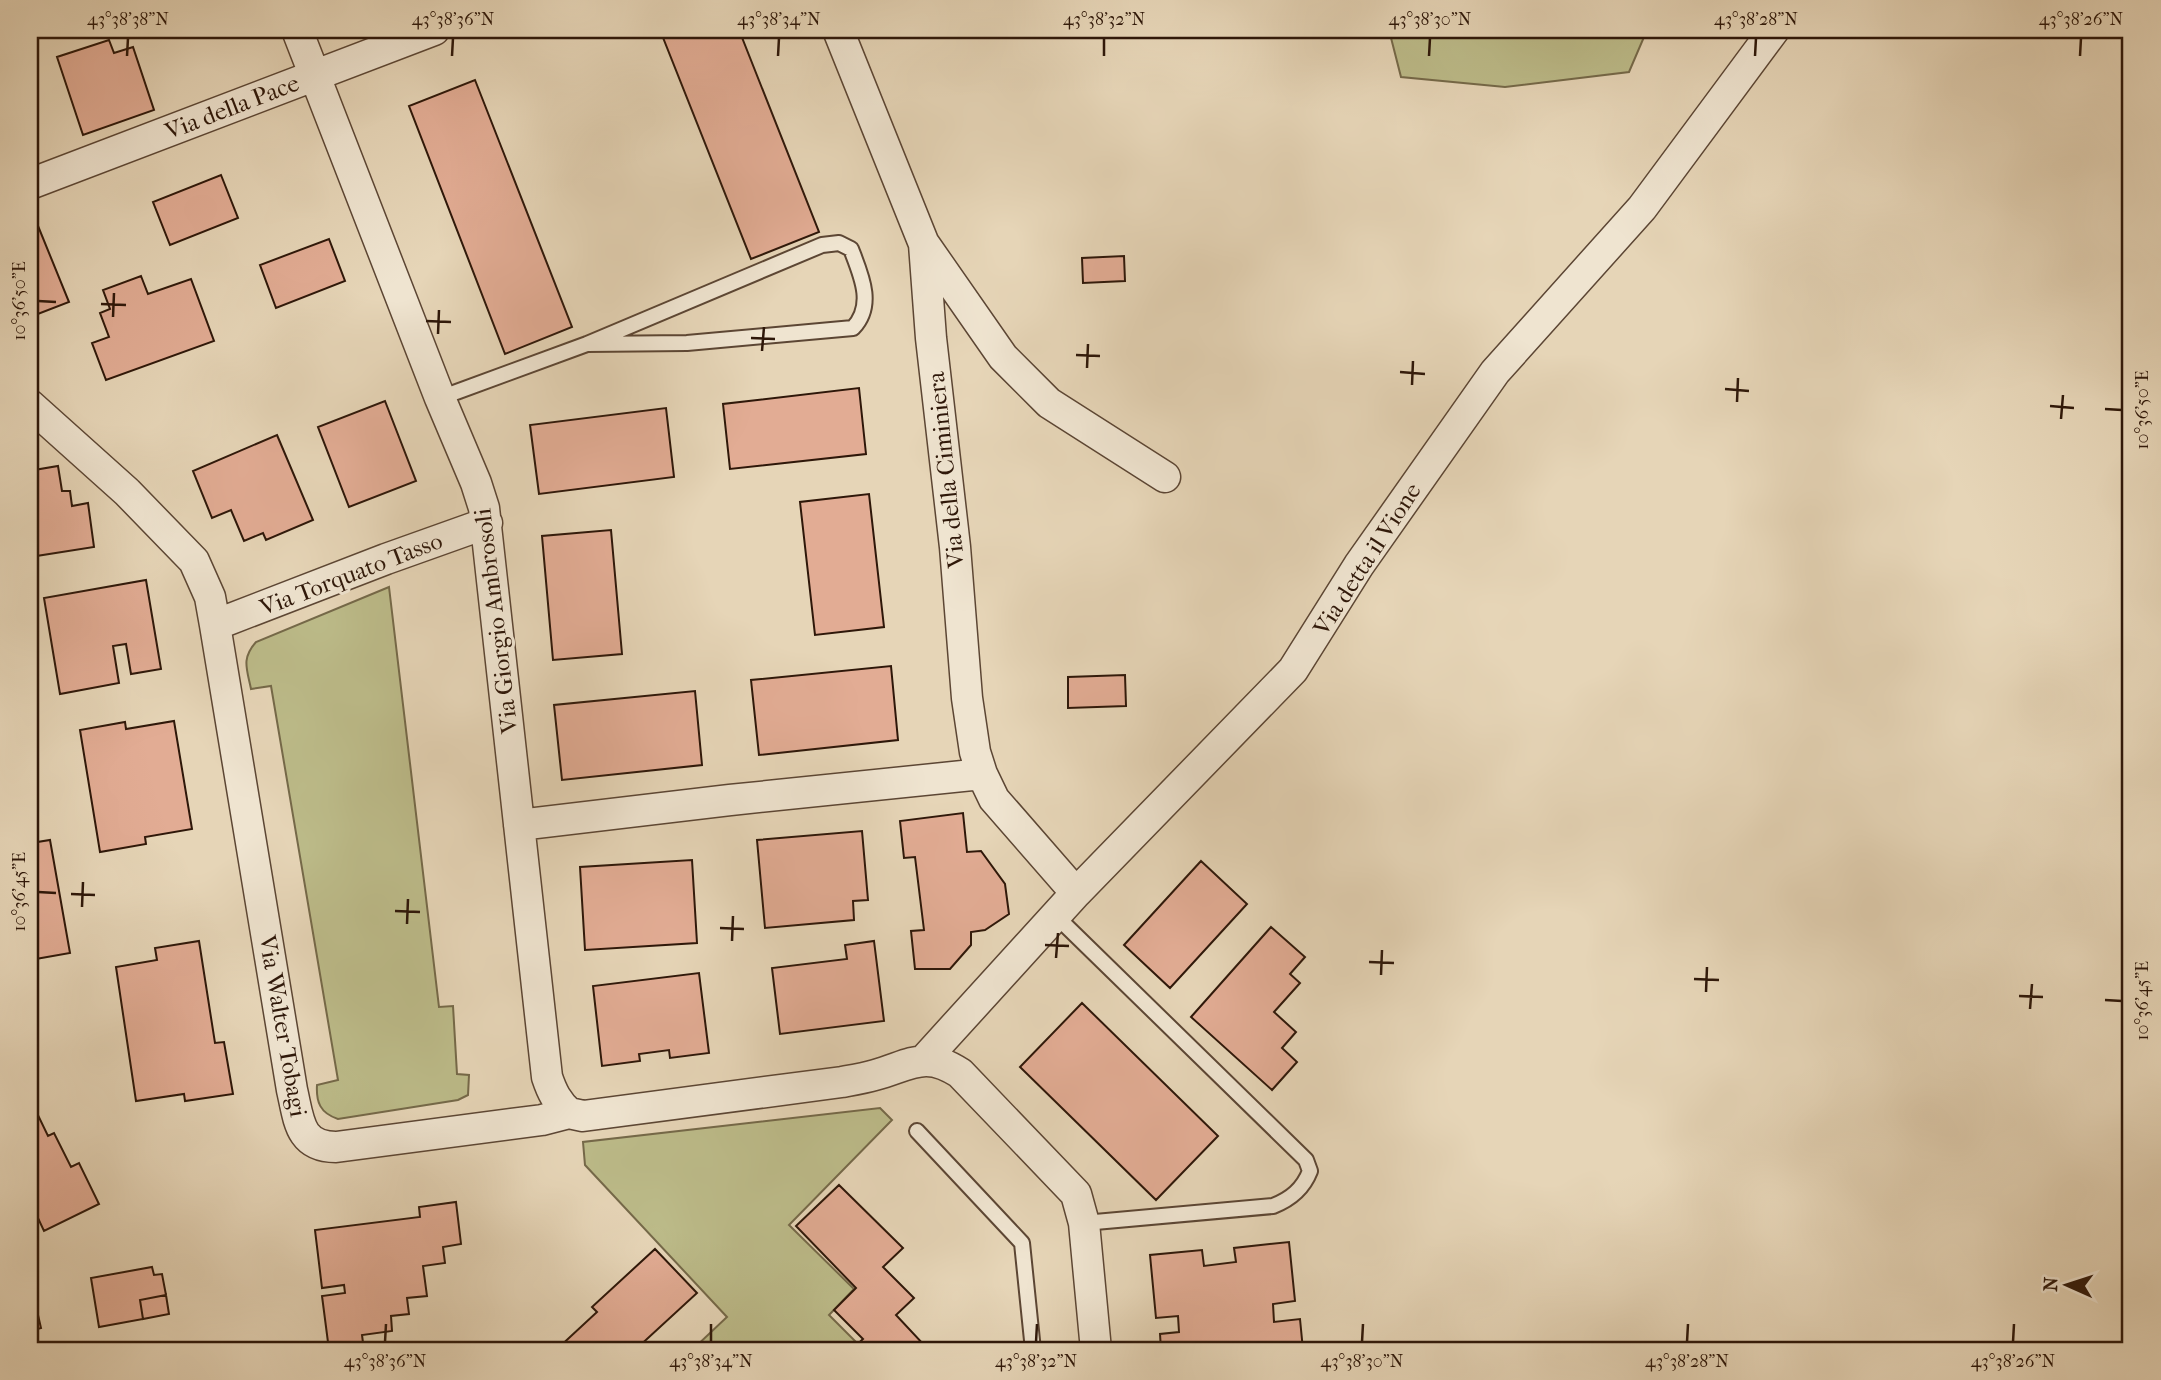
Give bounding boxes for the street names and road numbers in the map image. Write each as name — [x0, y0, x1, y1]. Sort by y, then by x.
street label: Via della Pace — [160, 69, 303, 146]
street label: Via della Ciminiera — [922, 369, 970, 571]
street label: Via detta il Vione — [1307, 477, 1427, 641]
street label: Via Giorgio Ambrosoli — [468, 507, 524, 736]
street label: Via Torquato Tasso — [255, 526, 446, 622]
street label: Via Walter Tobagi — [253, 932, 313, 1119]

